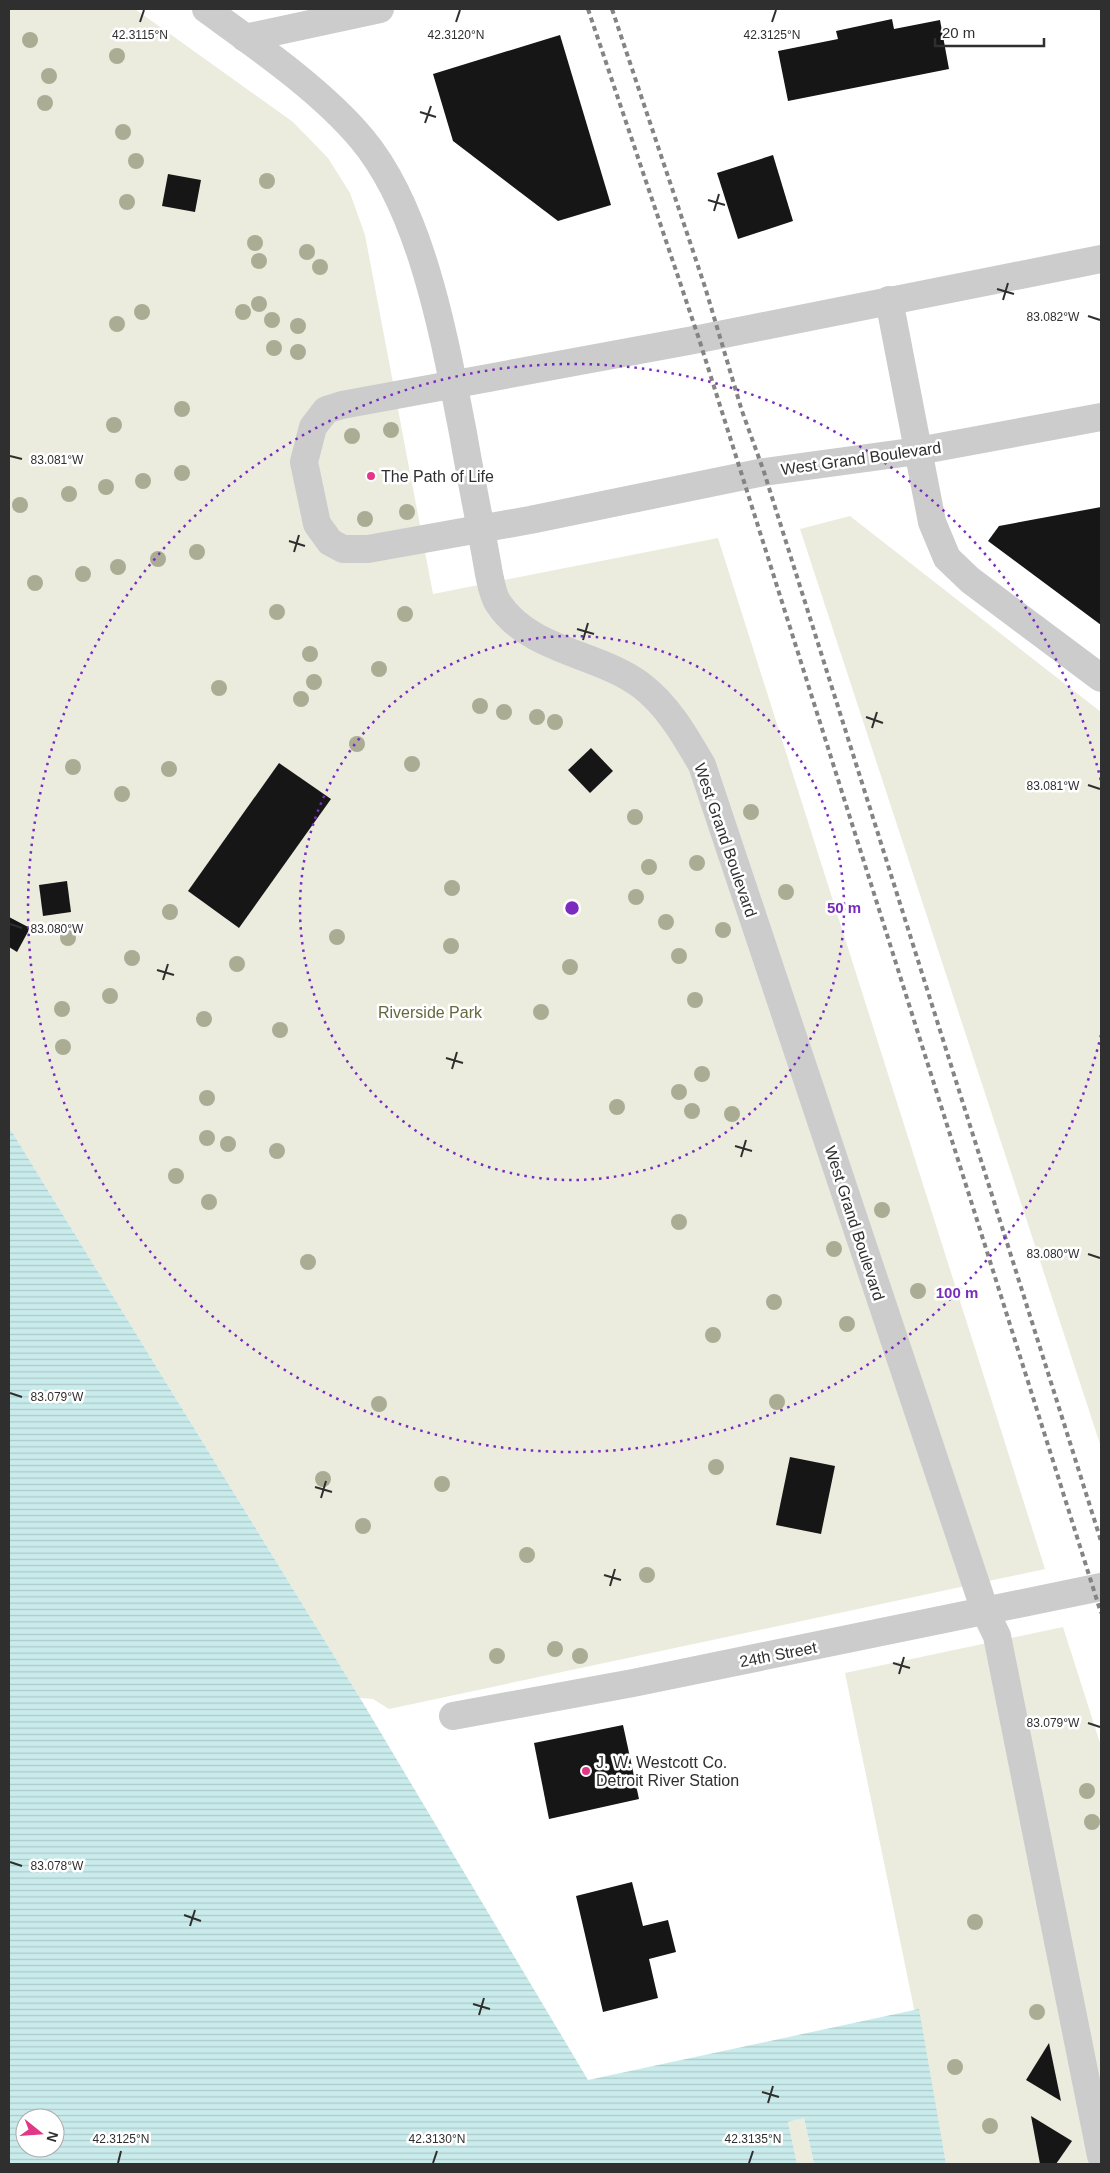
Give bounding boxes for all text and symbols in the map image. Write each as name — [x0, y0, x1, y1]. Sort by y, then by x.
scale bar — [935, 15, 1044, 47]
text: 20 m — [942, 24, 975, 41]
text: 42.3115°N — [112, 28, 168, 42]
text: 42.3120°N — [428, 28, 484, 42]
text: 42.3125°N — [744, 28, 800, 42]
text: 83.082°W — [1027, 310, 1080, 324]
street label: West Grand Boulevard — [780, 439, 942, 478]
text: 83.081°W — [31, 453, 84, 467]
place label: The Path of Life — [381, 468, 494, 485]
marker: The Path of Life — [365, 470, 377, 482]
street label: West Grand Boulevard — [691, 761, 760, 919]
text: 83.081°W — [1027, 779, 1080, 793]
centre of rings — [563, 899, 581, 917]
text: 50 m — [827, 899, 861, 916]
text: 83.080°W — [31, 922, 84, 936]
park label: Riverside Park — [378, 1004, 483, 1021]
street label: West Grand Boulevard — [821, 1144, 888, 1303]
text: 83.080°W — [1027, 1247, 1080, 1261]
text: 100 m — [936, 1284, 978, 1301]
text: 83.079°W — [31, 1390, 84, 1404]
street label: 24th Street — [738, 1639, 819, 1670]
text: 83.079°W — [1027, 1716, 1080, 1730]
place label: J. W. Westcott Co. Detroit River Station — [596, 1754, 739, 1789]
marker: J. W. Westcott Co. Detroit River Station — [580, 1765, 592, 1777]
text: 83.078°W — [31, 1859, 84, 1873]
north arrow — [15, 2108, 65, 2158]
text: N — [43, 2130, 62, 2144]
text: 42.3125°N — [93, 2132, 149, 2146]
text: 42.3130°N — [409, 2132, 465, 2146]
text: 42.3135°N — [725, 2132, 781, 2146]

